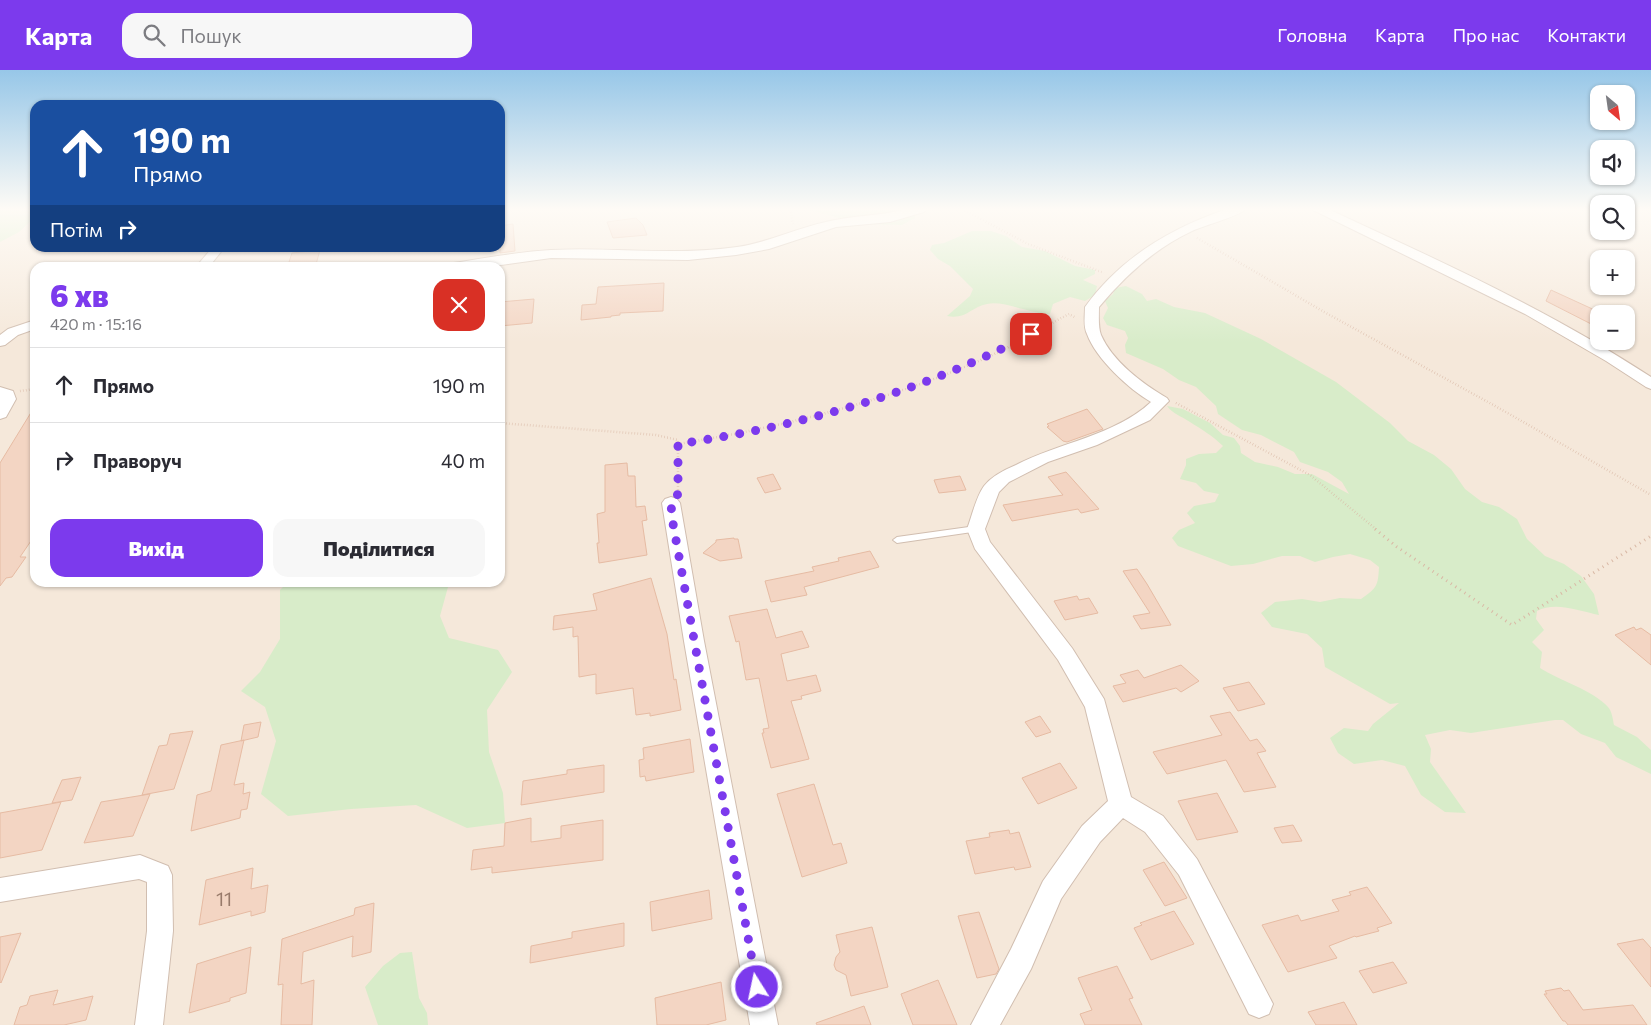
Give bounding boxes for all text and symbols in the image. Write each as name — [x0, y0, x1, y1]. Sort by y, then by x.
search box — [122, 13, 472, 58]
text: Карта — [25, 21, 92, 50]
icon: search — [140, 21, 168, 49]
text: Пошук — [180, 24, 242, 47]
text: Головна — [1277, 24, 1347, 46]
text: Карта — [1375, 24, 1425, 46]
text: Про нас — [1453, 24, 1519, 46]
text: Контакти — [1547, 24, 1626, 46]
north arrow — [1590, 85, 1635, 130]
map controls — [1590, 85, 1635, 350]
text: 190 m — [133, 117, 231, 160]
icon: ahead — [50, 120, 115, 185]
button: sound — [1590, 140, 1635, 185]
text: Прямо — [133, 160, 203, 187]
button: search — [1590, 195, 1635, 240]
icon: right — [113, 215, 141, 243]
text: Потім — [50, 218, 103, 241]
button: + — [1590, 250, 1635, 295]
text: 6 хв — [50, 276, 109, 313]
button: close — [433, 279, 485, 331]
button: − — [1590, 305, 1635, 350]
pin — [1010, 313, 1052, 355]
text: 420 m · 15:16 — [50, 314, 142, 333]
icon: arrive — [1017, 320, 1045, 348]
icon: ahead — [50, 371, 78, 399]
text: Прямо — [93, 374, 154, 397]
text: 190 m — [433, 374, 485, 397]
icon: right — [50, 446, 78, 474]
text: Праворуч — [93, 449, 182, 472]
text: 40 m — [441, 449, 485, 472]
button: Вихід — [50, 519, 263, 577]
button: Поділитися — [273, 519, 485, 577]
house number: 11 — [216, 887, 232, 910]
position arrow — [730, 960, 782, 1012]

